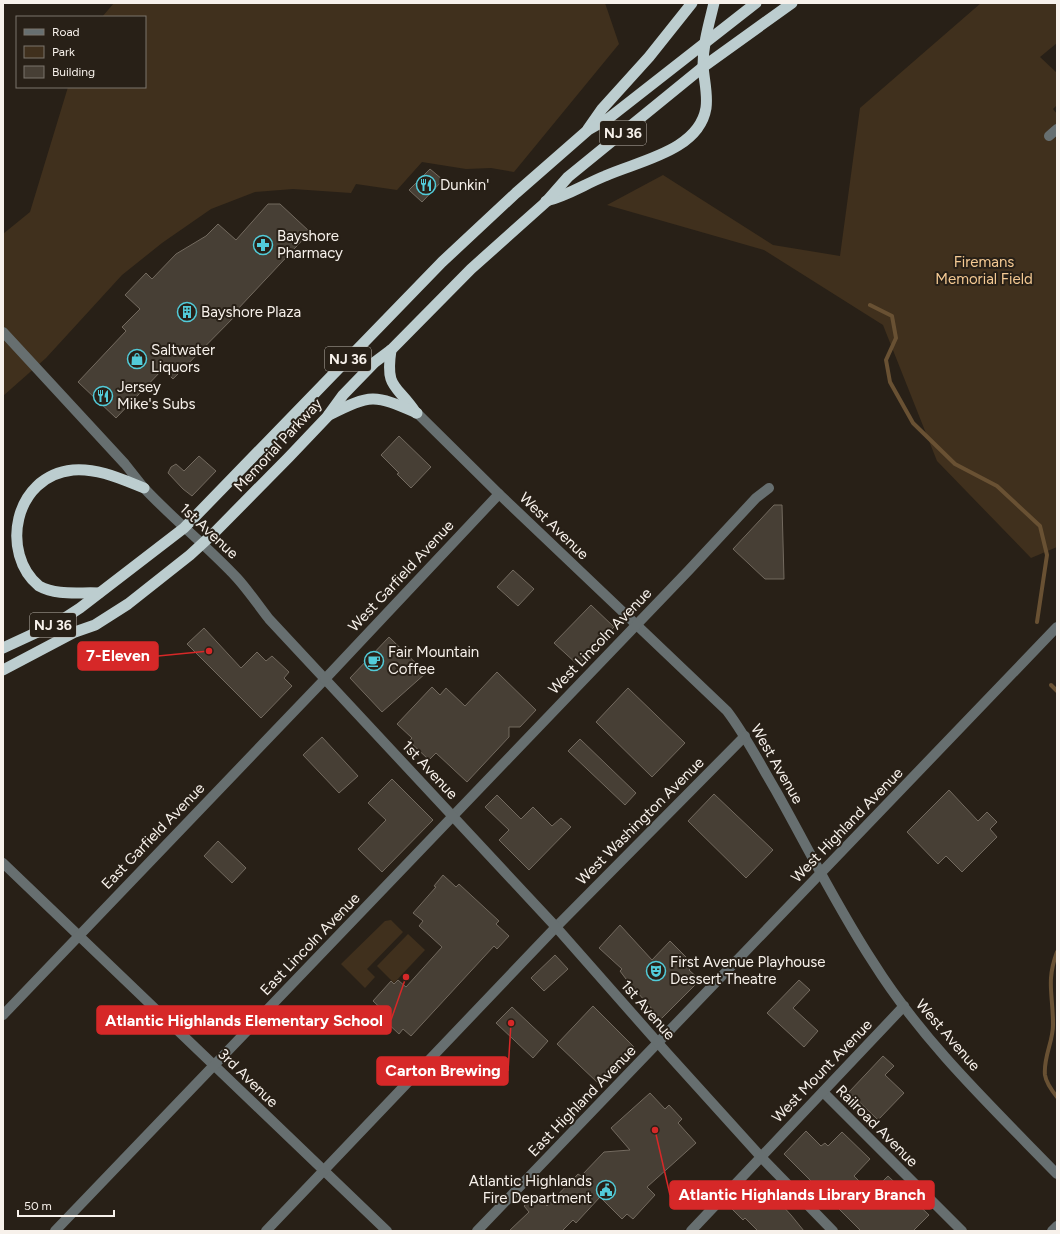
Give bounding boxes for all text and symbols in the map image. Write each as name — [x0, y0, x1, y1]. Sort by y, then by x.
legend — [16, 16, 146, 88]
text: Road — [52, 25, 80, 39]
text: Park — [52, 45, 75, 59]
text: Building — [52, 65, 95, 79]
road number: NJ 36 — [600, 121, 646, 145]
restaurant icon: Dunkin' — [415, 174, 437, 196]
place label: Dunkin' — [440, 176, 489, 194]
place label: Bayshore Pharmacy — [277, 227, 343, 262]
pharmacy icon: Bayshore Pharmacy — [252, 234, 274, 256]
park label: Firemans Memorial Field — [935, 253, 1033, 288]
building icon: Bayshore Plaza — [176, 301, 198, 323]
place label: Bayshore Plaza — [201, 303, 301, 321]
place label: Saltwater Liquors — [151, 341, 215, 376]
road number: NJ 36 — [325, 347, 371, 371]
shop icon: Saltwater Liquors — [126, 348, 148, 370]
place label: Jersey Mike's Subs — [117, 378, 196, 413]
restaurant icon: Jersey Mike's Subs — [92, 385, 114, 407]
street label: Memorial Parkway — [230, 395, 326, 495]
street label: West Avenue — [516, 489, 592, 563]
street label: 1st Avenue — [176, 499, 242, 563]
street label: West Garfield Avenue — [345, 516, 457, 636]
street label: West Lincoln Avenue — [545, 584, 655, 698]
road number: NJ 36 — [30, 613, 76, 637]
callout: 7-Eleven — [78, 642, 158, 670]
place label: Fair Mountain Coffee — [388, 643, 479, 678]
text: 7-Eleven — [86, 646, 150, 665]
cafe icon: Fair Mountain Coffee — [363, 650, 385, 672]
street label: West Avenue — [747, 721, 807, 807]
street label: 1st Avenue — [398, 737, 462, 803]
street label: West Washington Avenue — [572, 753, 708, 889]
street label: West Highland Avenue — [787, 764, 907, 886]
street label: East Garfield Avenue — [98, 779, 208, 893]
street label: East Lincoln Avenue — [256, 889, 364, 999]
place label: First Avenue Playhouse Dessert Theatre — [670, 953, 826, 988]
theatre icon: First Avenue Playhouse Dessert Theatre — [645, 960, 667, 982]
street label: 1st Avenue — [617, 976, 679, 1044]
street label: West Avenue — [912, 995, 984, 1075]
callout: Atlantic Highlands Elementary School — [97, 1006, 391, 1034]
text: Atlantic Highlands Elementary School — [105, 1011, 383, 1030]
street label: West Mount Avenue — [768, 1016, 876, 1126]
street label: East Highland Avenue — [524, 1042, 640, 1160]
street label: 3rd Avenue — [214, 1045, 282, 1111]
callout: Carton Brewing — [377, 1057, 508, 1085]
text: Carton Brewing — [385, 1061, 501, 1080]
street label: Railroad Avenue — [832, 1081, 922, 1171]
place label: Atlantic Highlands Fire Department — [469, 1172, 592, 1207]
public building icon: Atlantic Highlands Fire Department — [595, 1179, 617, 1201]
callout: Atlantic Highlands Library Branch — [670, 1181, 934, 1209]
text: Atlantic Highlands Library Branch — [678, 1185, 926, 1204]
scale bar — [18, 1192, 114, 1218]
text: 50 m — [24, 1199, 52, 1213]

